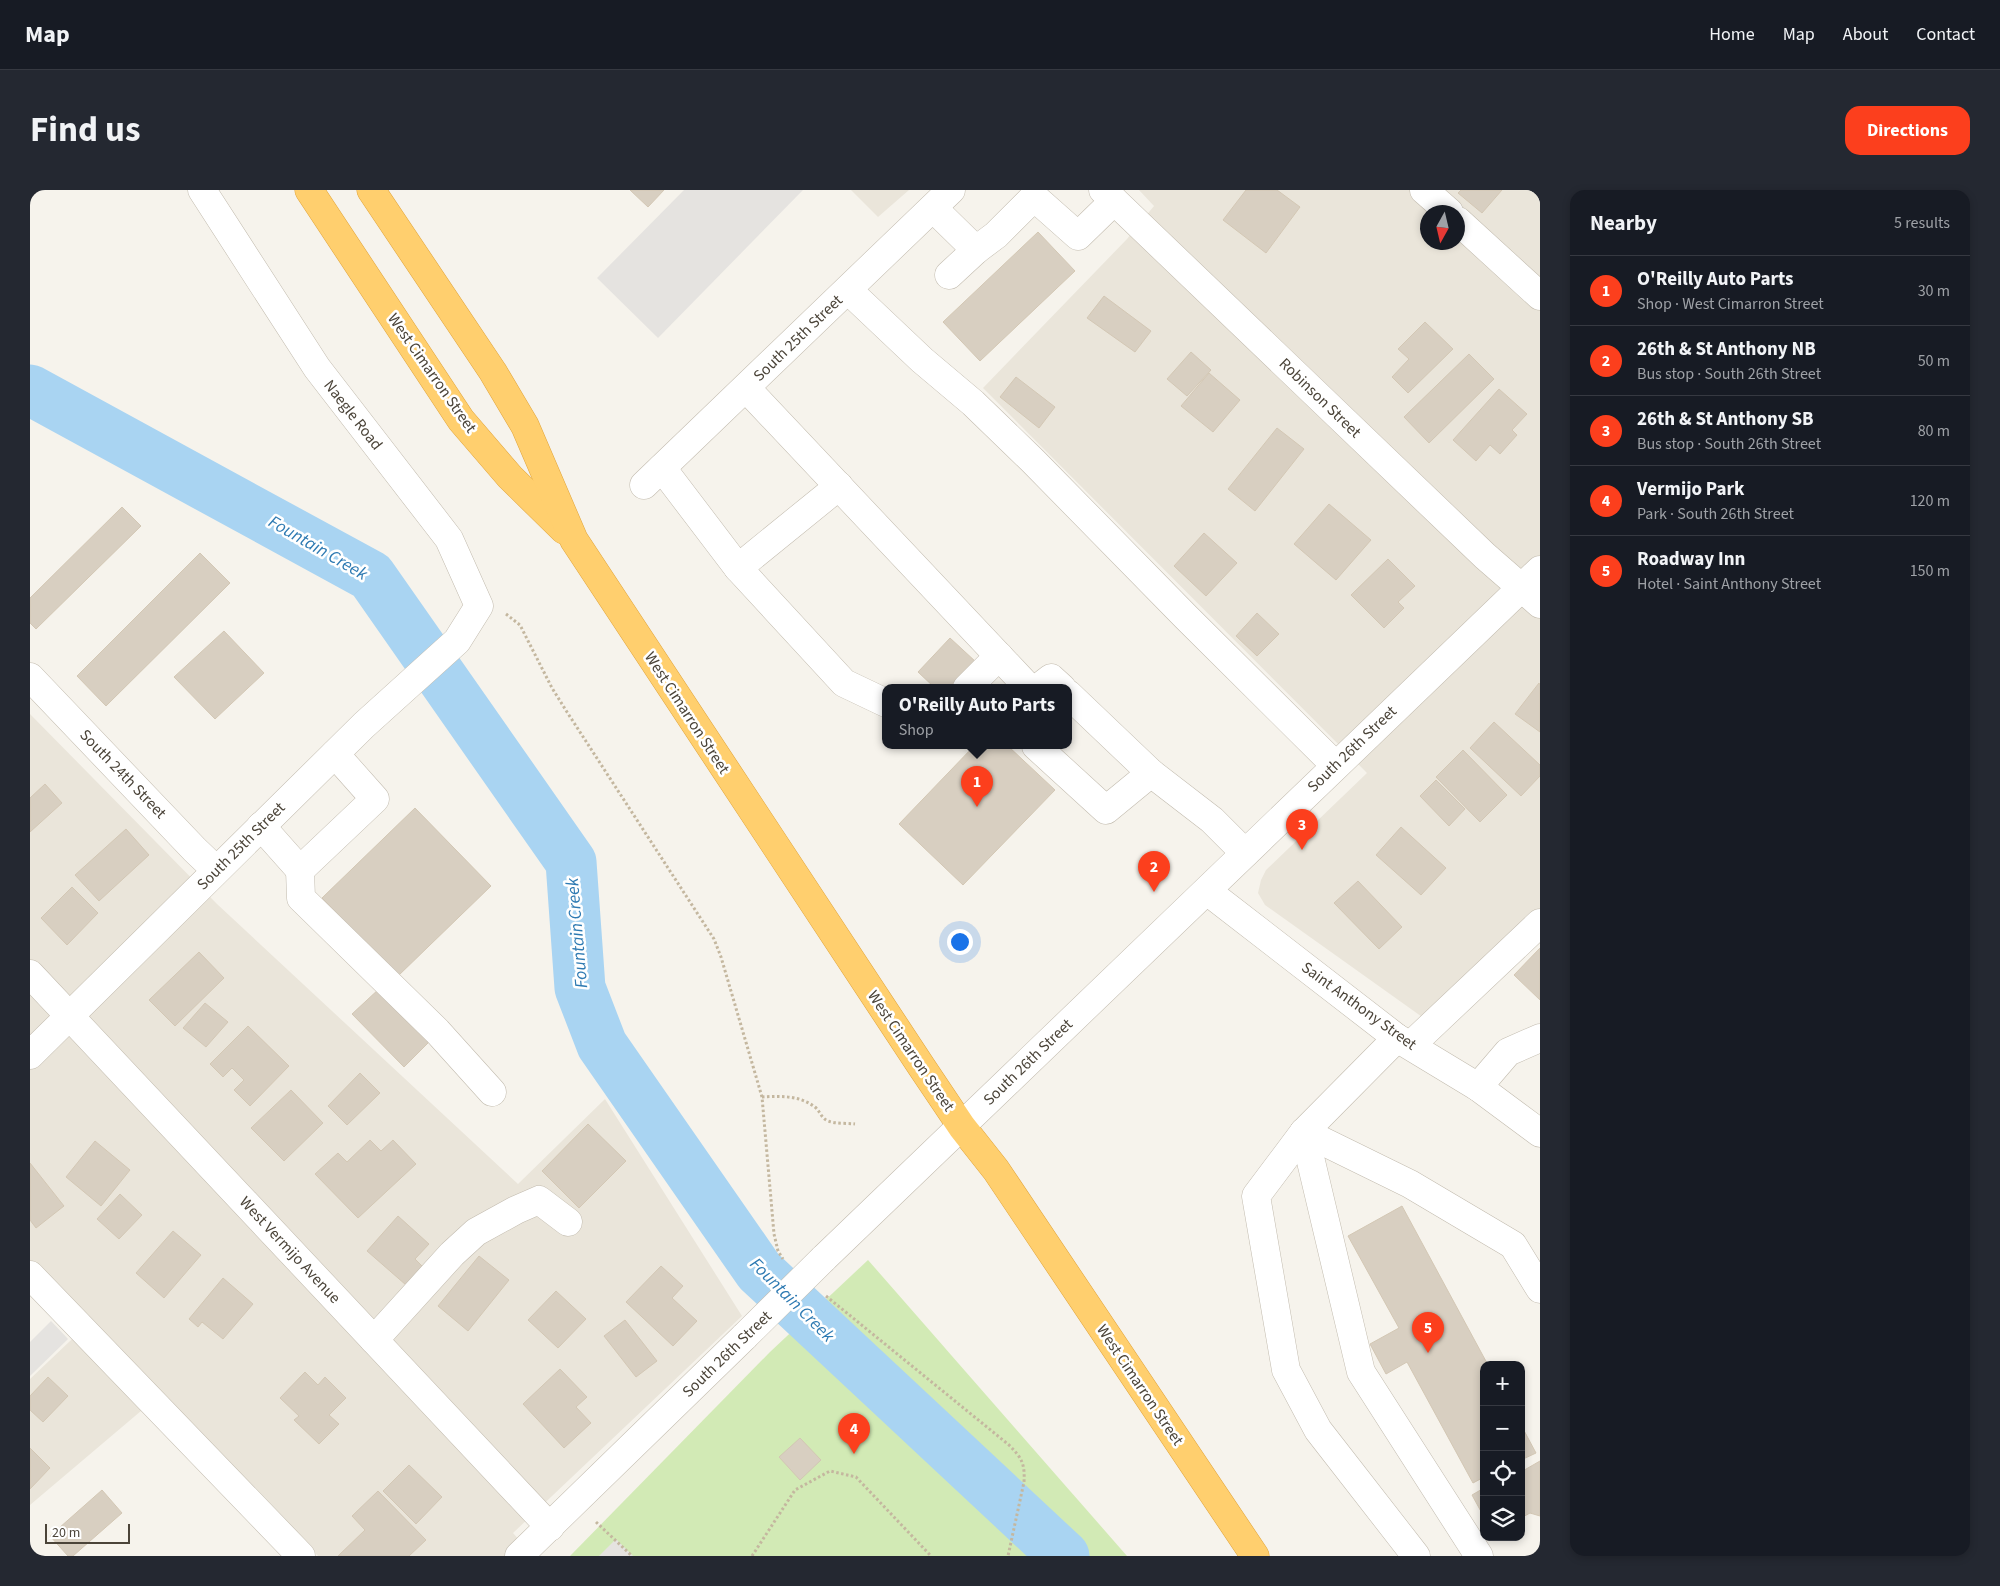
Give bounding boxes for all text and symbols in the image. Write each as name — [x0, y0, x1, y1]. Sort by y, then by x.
text: Map — [25, 17, 70, 52]
text: Home — [1709, 22, 1755, 47]
text: Map — [1783, 22, 1815, 47]
text: About — [1843, 22, 1888, 47]
text: Contact — [1916, 22, 1975, 47]
text: Find us — [30, 105, 140, 155]
button: Directions — [1845, 106, 1970, 155]
north arrow — [1420, 205, 1465, 250]
text: Nearby — [1590, 208, 1657, 238]
text: 5 results — [1894, 212, 1950, 234]
text: O'Reilly Auto Parts — [1637, 266, 1794, 293]
text: 1 — [1602, 280, 1610, 302]
text: 30 m — [1918, 280, 1950, 302]
street label: South 25th Street — [748, 289, 848, 386]
text: Shop · West Cimarron Street — [1637, 293, 1824, 315]
street label: West Cimarron Street — [382, 309, 482, 438]
text: 26th & St Anthony NB — [1637, 336, 1816, 363]
text: 2 — [1602, 350, 1610, 372]
text: 50 m — [1918, 350, 1950, 372]
street label: Robinson Street — [1274, 353, 1366, 443]
text: Bus stop · South 26th Street — [1637, 363, 1821, 385]
street label: Naegle Road — [319, 375, 387, 455]
text: 26th & St Anthony SB — [1637, 406, 1814, 433]
text: 3 — [1602, 420, 1610, 442]
text: 80 m — [1918, 420, 1950, 442]
text: Bus stop · South 26th Street — [1637, 433, 1821, 455]
text: Vermijo Park — [1637, 476, 1744, 503]
text: 4 — [1602, 490, 1610, 512]
text: 120 m — [1910, 490, 1950, 512]
text: Park · South 26th Street — [1637, 503, 1794, 525]
water label: Fountain Creek — [264, 509, 373, 587]
text: Roadway Inn — [1637, 546, 1745, 573]
text: 5 — [1602, 560, 1610, 582]
text: 150 m — [1910, 560, 1950, 582]
text: Hotel · Saint Anthony Street — [1637, 573, 1821, 595]
street label: West Cimarron Street — [639, 648, 735, 779]
popup — [882, 684, 1072, 749]
text: O'Reilly Auto Parts — [899, 692, 1055, 719]
street label: South 26th Street — [1302, 700, 1402, 797]
text: Shop — [899, 719, 934, 741]
street label: South 24th Street — [75, 724, 172, 824]
pin: 1 — [961, 766, 993, 807]
street label: South 25th Street — [192, 797, 290, 895]
pin: 3 — [1286, 809, 1318, 850]
pin: 2 — [1138, 851, 1170, 892]
water label: Fountain Creek — [560, 876, 594, 989]
your location — [947, 929, 973, 955]
street label: Saint Anthony Street — [1297, 957, 1422, 1056]
street label: West Cimarron Street — [862, 986, 960, 1116]
street label: South 26th Street — [978, 1013, 1078, 1110]
street label: West Vermijo Avenue — [234, 1192, 346, 1308]
water label: Fountain Creek — [744, 1252, 840, 1348]
street label: South 26th Street — [677, 1305, 777, 1402]
pin: 5 — [1412, 1312, 1444, 1353]
street label: West Cimarron Street — [1091, 1320, 1189, 1450]
map controls — [1480, 1361, 1525, 1541]
button: + — [1480, 1361, 1525, 1406]
button: − — [1480, 1406, 1525, 1451]
pin: 4 — [838, 1413, 870, 1454]
button: locate — [1480, 1451, 1525, 1496]
button: layers — [1480, 1496, 1525, 1541]
scale bar — [45, 1521, 130, 1544]
text: 20 m — [52, 1523, 80, 1543]

